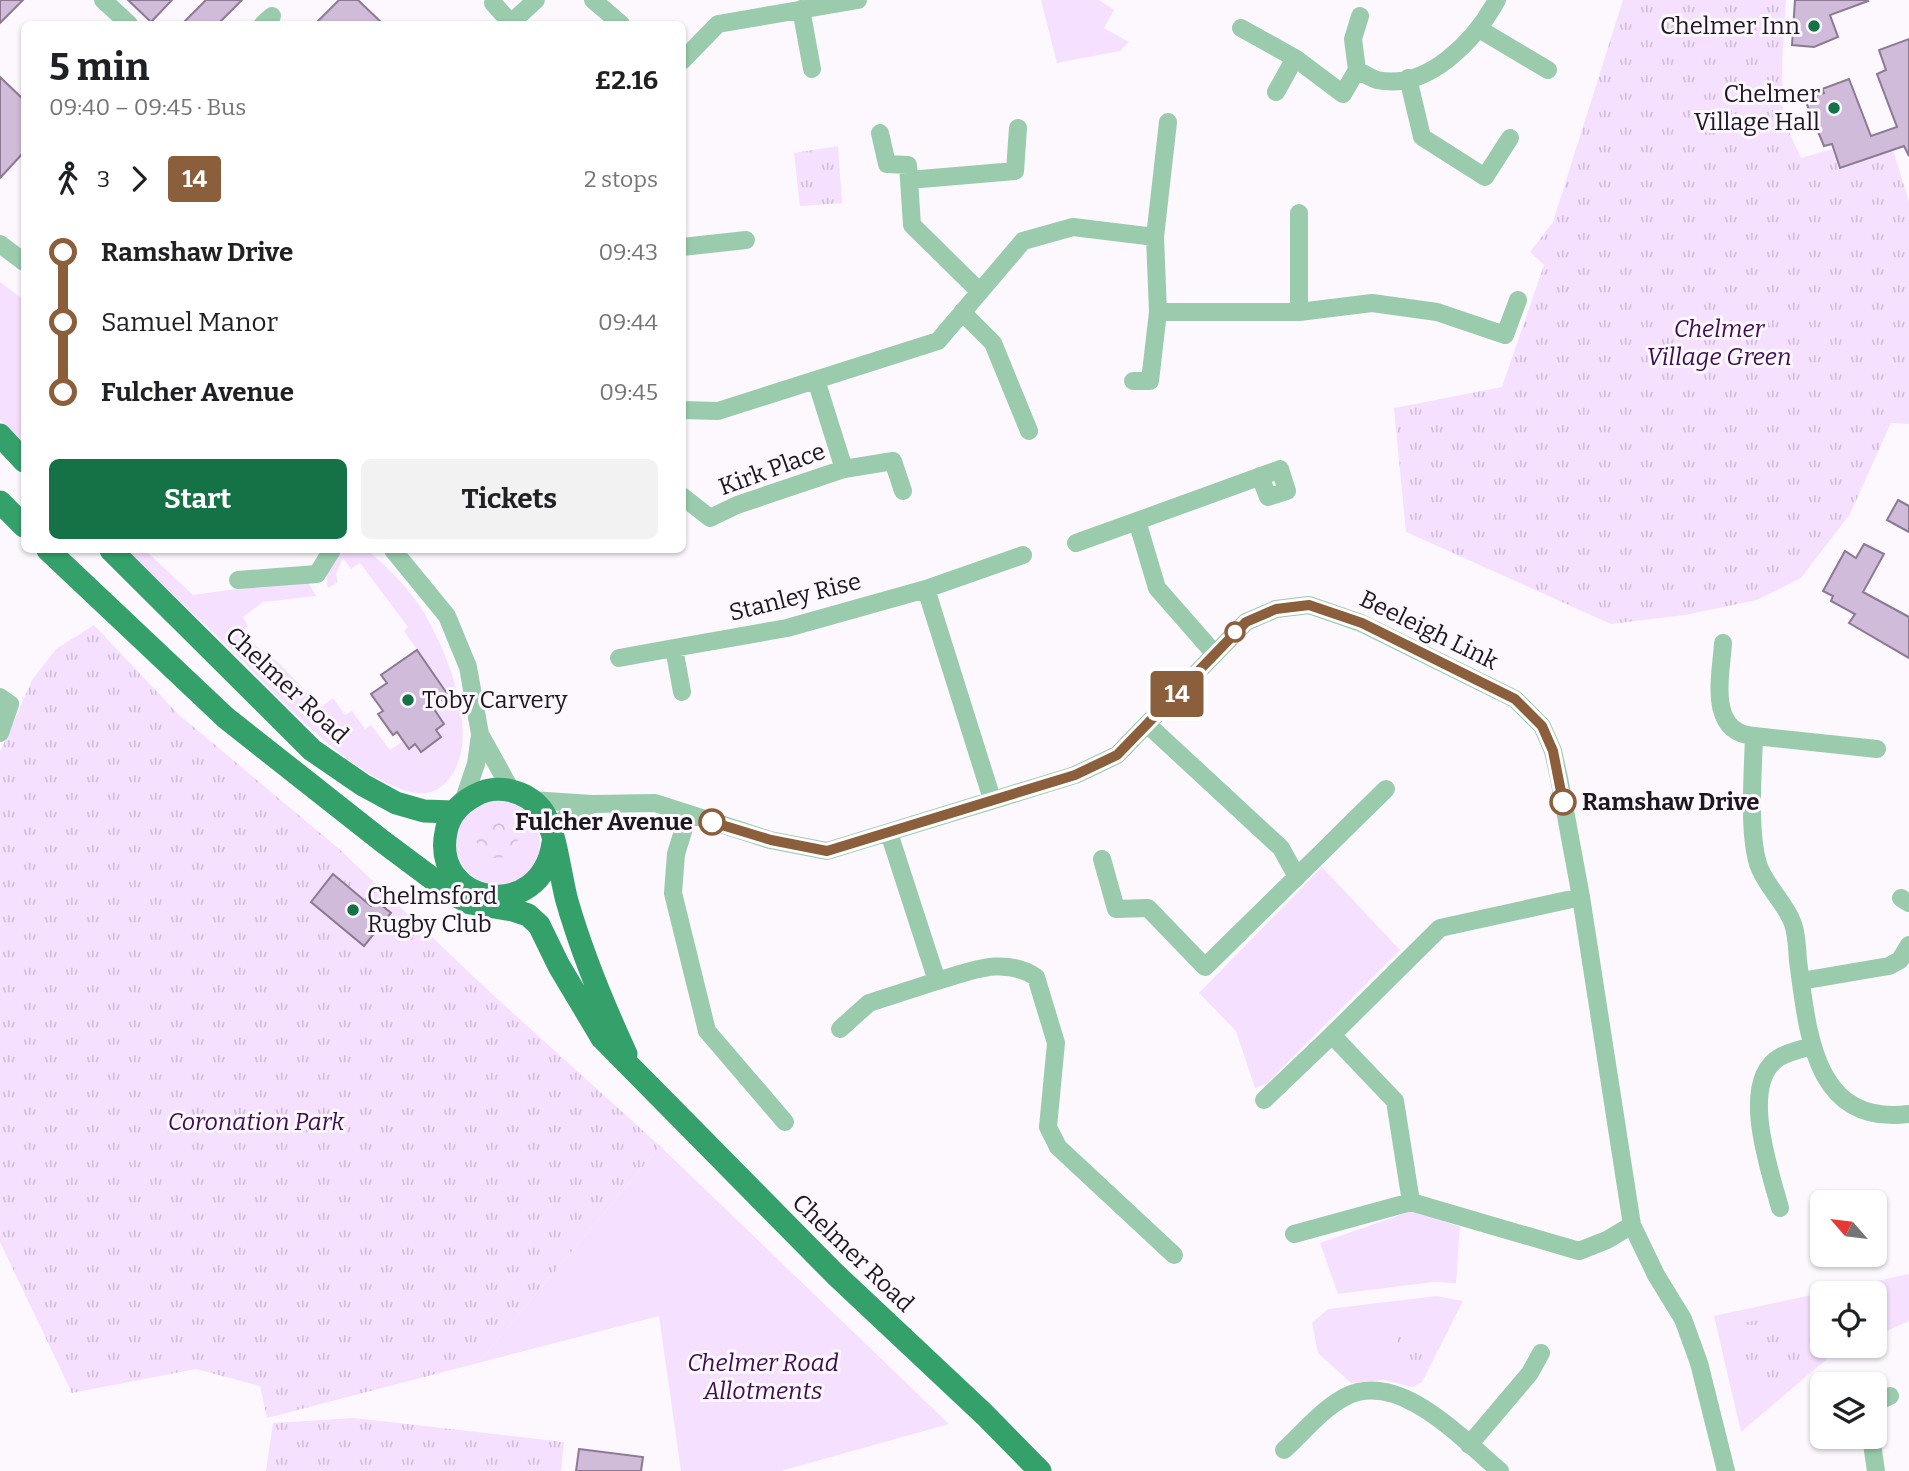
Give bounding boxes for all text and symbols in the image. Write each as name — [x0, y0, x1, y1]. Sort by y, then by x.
place label: Chelmer Inn — [1660, 12, 1800, 40]
marker: Chelmer Inn — [1806, 18, 1822, 34]
text: 5 min — [49, 44, 149, 90]
text: £2.16 — [594, 65, 658, 96]
place label: Chelmer Village Hall — [1694, 80, 1820, 136]
text: 09:40 – 09:45 · Bus — [49, 93, 246, 121]
marker: Chelmer Village Hall — [1826, 100, 1842, 116]
icon: walk — [49, 160, 87, 198]
icon: forward — [120, 160, 158, 198]
text: 3 — [97, 165, 110, 193]
text: 14 — [182, 165, 207, 193]
text: 2 stops — [584, 165, 658, 193]
text: Ramshaw Drive — [101, 237, 293, 268]
text: 09:43 — [598, 238, 658, 266]
text: Samuel Manor — [101, 307, 278, 338]
text: 09:44 — [598, 308, 658, 336]
park label: Chelmer Village Green — [1647, 315, 1791, 371]
text: Fulcher Avenue — [101, 377, 294, 408]
text: 09:45 — [599, 378, 658, 406]
street label: Kirk Place — [715, 437, 829, 501]
button: Start — [49, 459, 347, 539]
button: Tickets — [361, 459, 658, 539]
street label: Stanley Rise — [726, 567, 864, 627]
street label: Beeleigh Link — [1355, 584, 1503, 676]
street label: Chelmer Road — [220, 621, 354, 749]
unlabelled marker — [1225, 622, 1245, 642]
line badge: 14 — [1146, 671, 1208, 717]
text: 14 — [1165, 680, 1189, 708]
place label: Toby Carvery — [422, 686, 568, 714]
marker: Toby Carvery — [400, 692, 416, 708]
place label: Ramshaw Drive — [1582, 788, 1759, 816]
marker: Ramshaw Drive — [1550, 789, 1576, 815]
place label: Fulcher Avenue — [515, 808, 693, 836]
marker: Fulcher Avenue — [699, 809, 725, 835]
place label: Chelmsford Rugby Club — [367, 882, 497, 938]
marker: Chelmsford Rugby Club — [345, 902, 361, 918]
park label: Coronation Park — [168, 1108, 345, 1136]
street label: Chelmer Road — [787, 1188, 919, 1318]
north arrow — [1810, 1190, 1886, 1267]
map controls — [1810, 1190, 1887, 1449]
button: locate — [1810, 1281, 1887, 1358]
park label: Chelmer Road Allotments — [687, 1349, 839, 1405]
button: layers — [1810, 1372, 1887, 1449]

